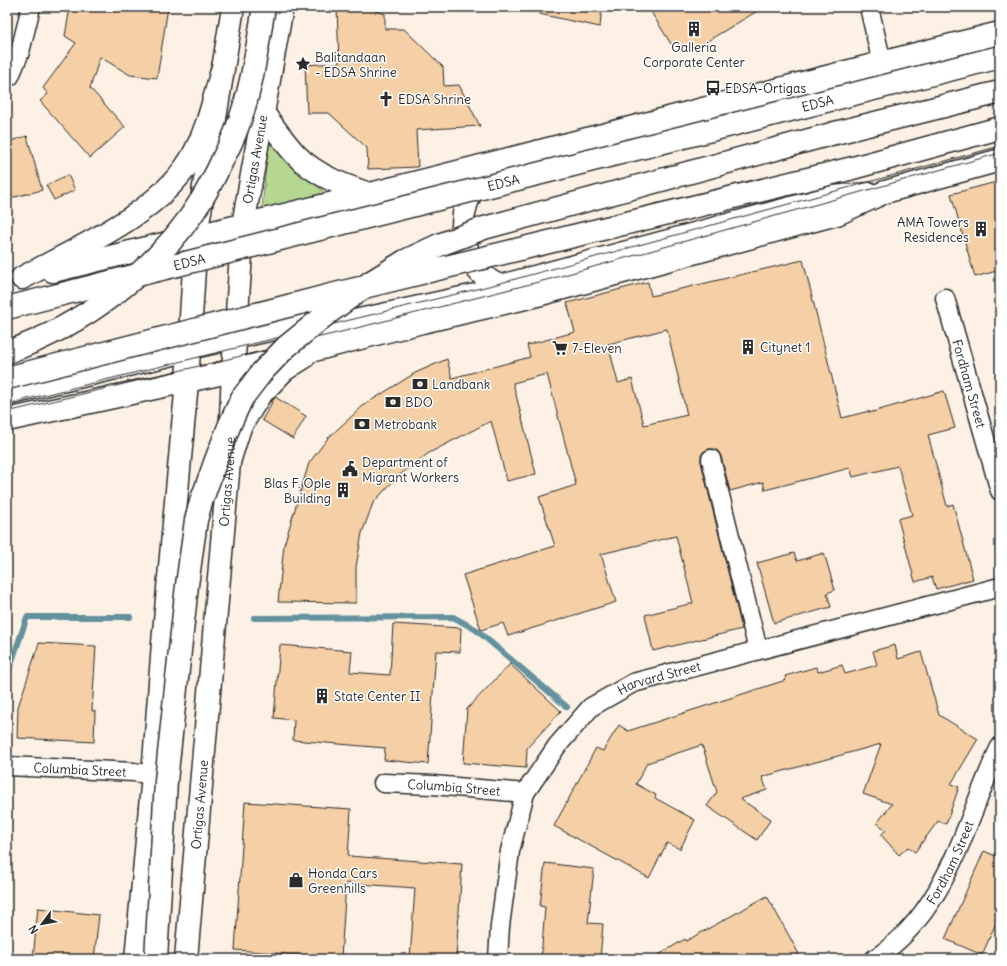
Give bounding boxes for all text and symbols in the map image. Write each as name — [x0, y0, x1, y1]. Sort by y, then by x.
building icon: Galleria Corporate Center — [685, 20, 703, 38]
place label: Galleria Corporate Center — [643, 39, 746, 71]
place label: Balitandaan - EDSA Shrine — [315, 49, 397, 81]
place icon: Balitandaan - EDSA Shrine — [294, 55, 312, 73]
bus stop icon: EDSA-Ortigas — [704, 79, 722, 97]
place label: EDSA-Ortigas — [725, 80, 806, 97]
church icon: EDSA Shrine — [377, 90, 395, 108]
place label: EDSA Shrine — [398, 91, 471, 108]
street label: EDSA — [800, 91, 835, 115]
street label: Ortigas Avenue — [238, 114, 271, 205]
street label: EDSA — [486, 170, 521, 195]
place label: AMA Towers Residences — [897, 214, 969, 246]
building icon: AMA Towers Residences — [972, 220, 990, 238]
street label: EDSA — [171, 250, 207, 274]
street label: Fordham Street — [949, 337, 990, 430]
building icon: Citynet 1 — [739, 338, 757, 356]
supermarket icon: 7-Eleven — [551, 339, 569, 357]
place label: Citynet 1 — [760, 339, 810, 356]
place label: 7-Eleven — [572, 340, 622, 357]
bank icon: Landbank — [411, 375, 429, 393]
place label: Landbank — [432, 376, 491, 393]
bank icon: BDO — [384, 393, 402, 411]
place label: BDO — [405, 394, 433, 411]
bank icon: Metrobank — [353, 415, 371, 433]
place label: Metrobank — [374, 416, 437, 433]
street label: Ortigas Avenue — [215, 436, 239, 527]
place label: Department of Migrant Workers — [362, 454, 459, 486]
public building icon: Department of Migrant Workers — [341, 460, 359, 478]
place label: Blas F. Ople Building — [264, 475, 331, 507]
building icon: Blas F. Ople Building — [334, 481, 352, 499]
street label: Harvard Street — [614, 657, 703, 699]
building icon: State Center II — [313, 687, 331, 705]
place label: State Center II — [334, 688, 421, 705]
street label: Columbia Street — [33, 759, 127, 780]
street label: Ortigas Avenue — [187, 759, 212, 850]
street label: Columbia Street — [407, 775, 502, 799]
street label: Fordham Street — [922, 818, 977, 908]
place label: Honda Cars Greenhills — [308, 865, 378, 897]
shop icon: Honda Cars Greenhills — [287, 871, 305, 889]
north arrow — [22, 904, 62, 944]
text: N — [26, 922, 41, 936]

